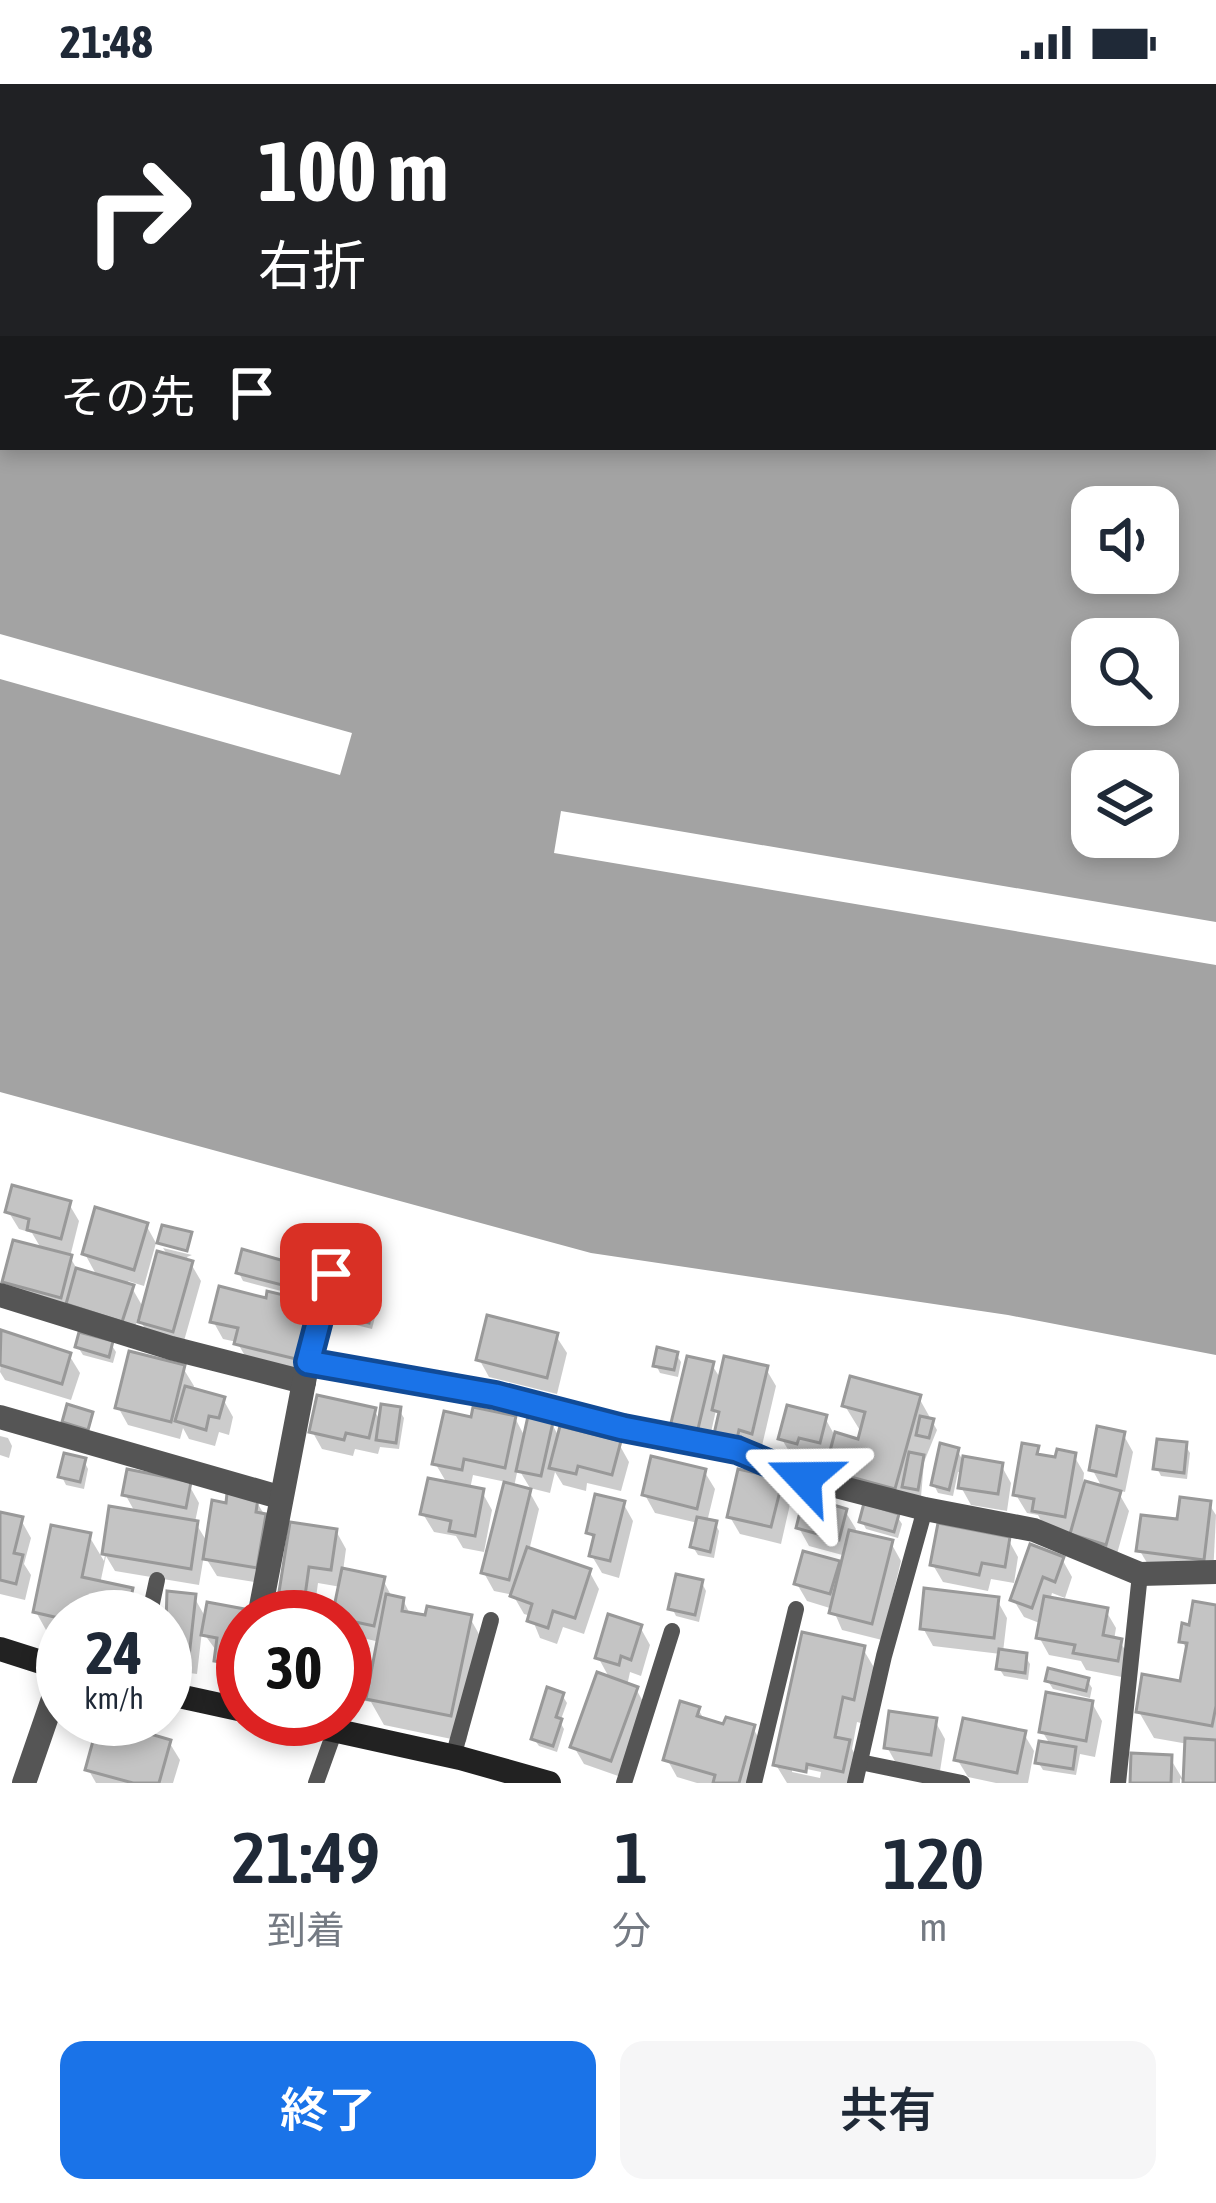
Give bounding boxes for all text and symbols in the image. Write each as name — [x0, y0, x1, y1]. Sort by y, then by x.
text: 21:48 — [60, 16, 153, 68]
text: 100 m — [258, 123, 448, 219]
icon: right — [60, 132, 216, 288]
text: 右折 — [258, 235, 366, 296]
icon: arrive — [219, 360, 285, 426]
text: その先 — [60, 371, 195, 423]
map controls — [1071, 486, 1179, 858]
button: sound — [1071, 486, 1179, 594]
button: search — [1071, 618, 1179, 726]
button: layers — [1071, 750, 1179, 858]
pin — [280, 1223, 382, 1325]
icon: arrive — [298, 1241, 364, 1307]
position arrow — [741, 1415, 867, 1541]
speed limit sign: 30 — [216, 1590, 372, 1746]
text: 24 — [86, 1618, 142, 1687]
text: km/h — [84, 1681, 144, 1715]
text: 21:49 — [232, 1816, 380, 1898]
text: 1 — [614, 1816, 648, 1898]
text: 120 — [883, 1822, 984, 1904]
text: m — [919, 1905, 947, 1949]
text: 到着 — [267, 1908, 345, 1952]
text: 分 — [612, 1908, 651, 1952]
button: 終了 — [60, 2041, 596, 2179]
button: 共有 — [620, 2041, 1156, 2179]

